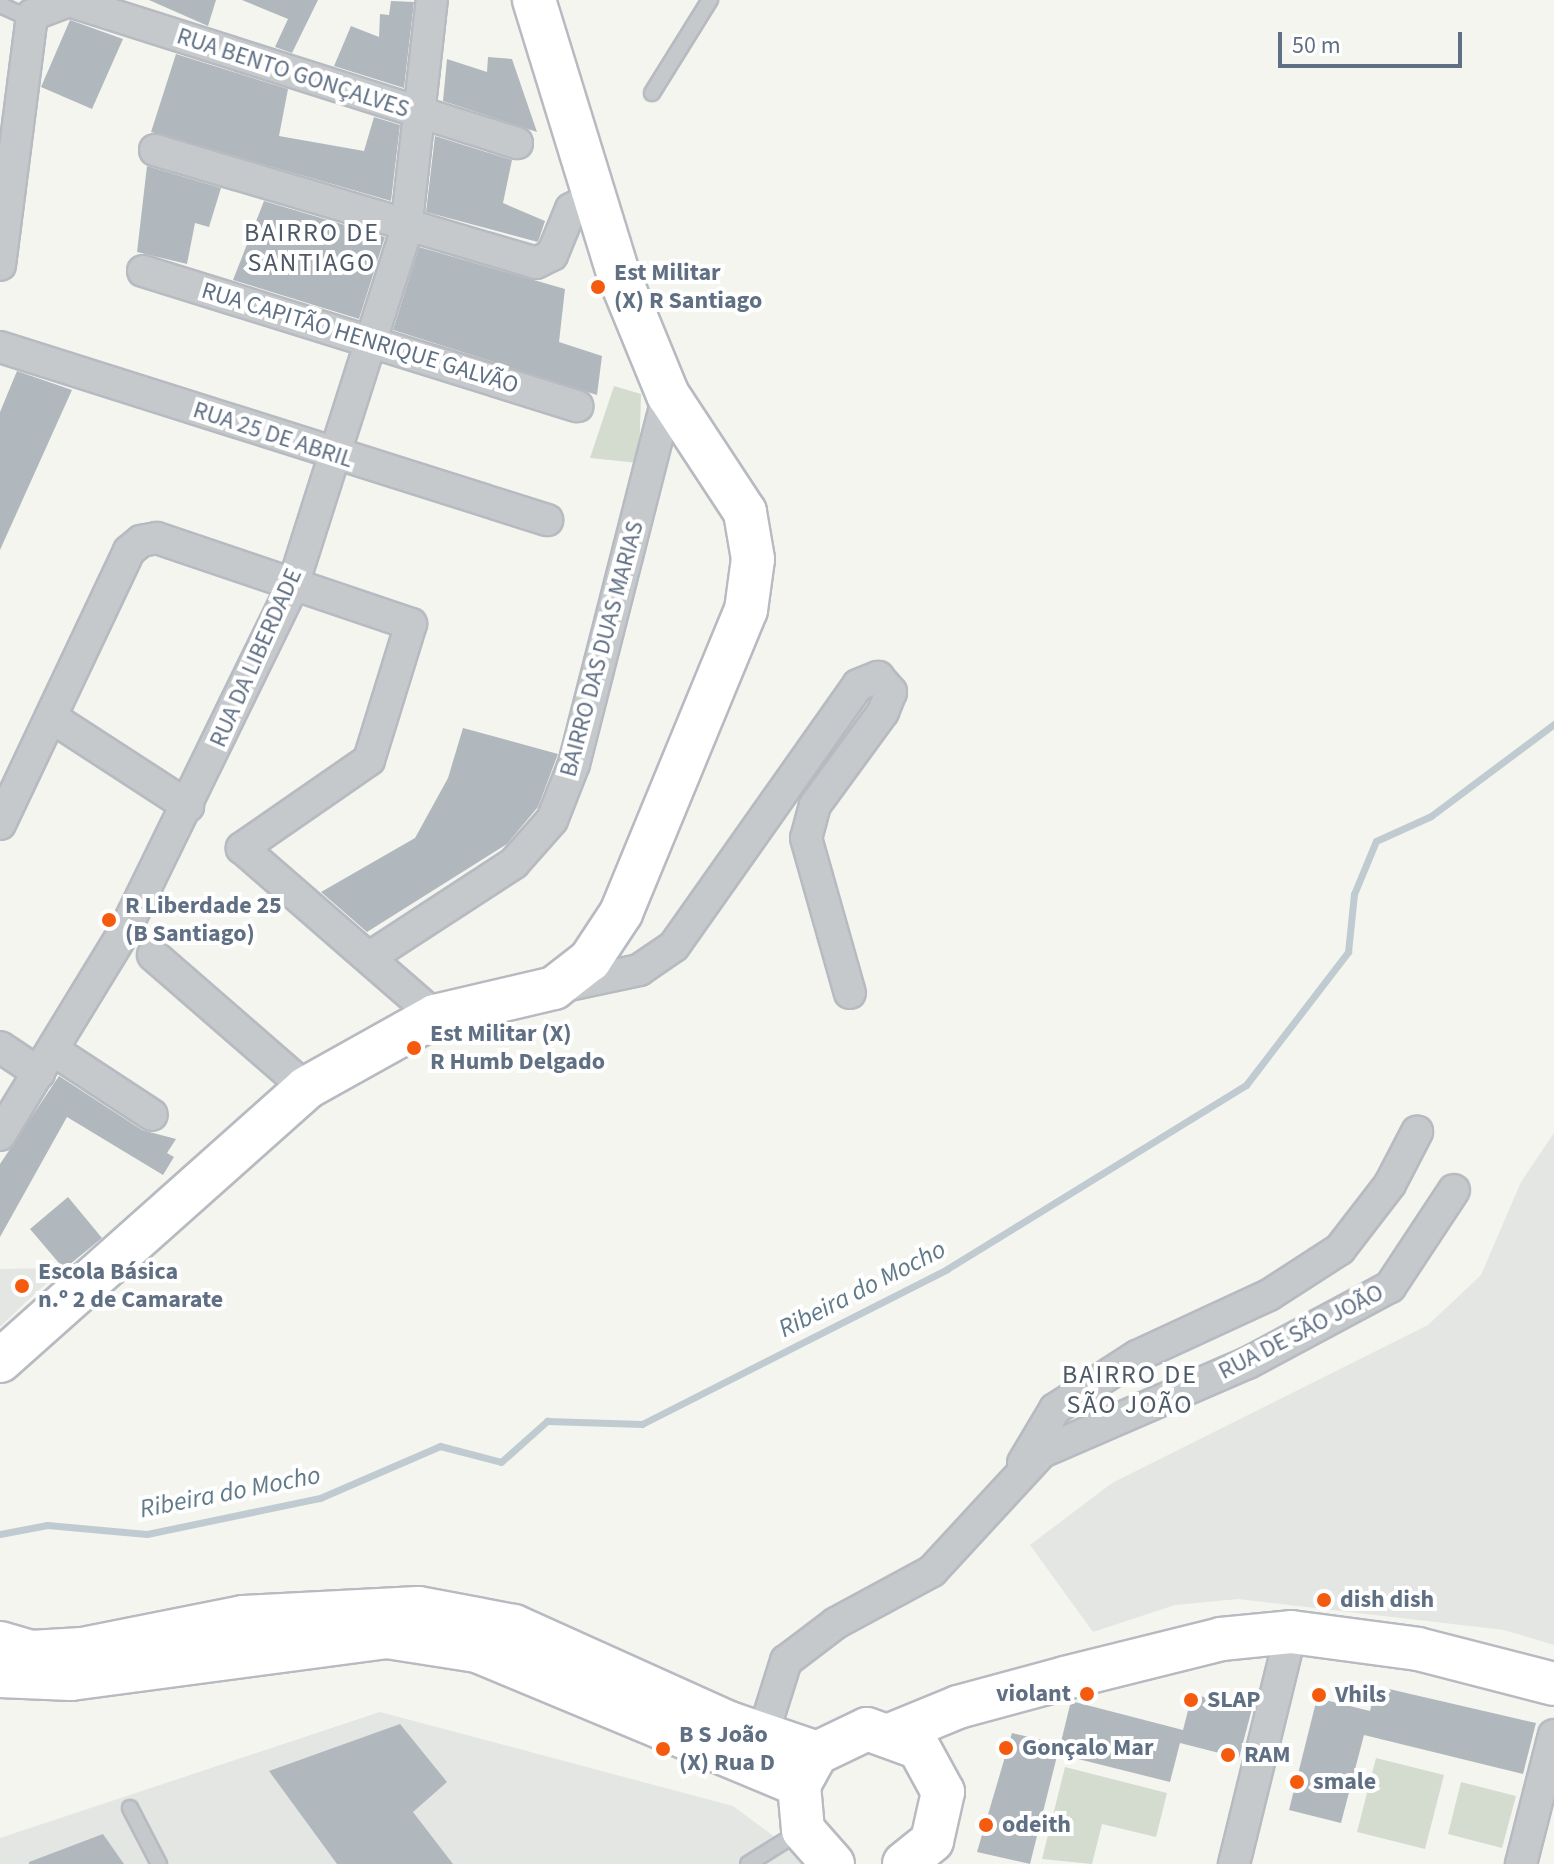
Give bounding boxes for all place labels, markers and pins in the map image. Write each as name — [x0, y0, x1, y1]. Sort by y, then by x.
place label: Est Militar (X) R Santiago — [614, 259, 762, 315]
marker: Est Militar (X) R Santiago — [589, 278, 607, 296]
place label: R Liberdade 25 (B Santiago) — [125, 892, 282, 948]
marker: R Liberdade 25 (B Santiago) — [100, 911, 118, 929]
place label: Est Militar (X) R Humb Delgado — [430, 1020, 605, 1076]
marker: Est Militar (X) R Humb Delgado — [405, 1039, 423, 1057]
place label: Escola Básica n.º 2 de Camarate — [38, 1258, 223, 1314]
marker: Escola Básica n.º 2 de Camarate — [13, 1277, 31, 1295]
place label: dish dish — [1340, 1586, 1434, 1614]
marker: dish dish — [1315, 1591, 1333, 1609]
place label: violant — [996, 1680, 1071, 1708]
place label: Vhils — [1335, 1681, 1386, 1709]
marker: violant — [1078, 1685, 1096, 1703]
place label: SLAP — [1207, 1686, 1261, 1714]
marker: Vhils — [1310, 1686, 1328, 1704]
marker: SLAP — [1182, 1691, 1200, 1709]
place label: B S João (X) Rua D — [679, 1721, 775, 1777]
place label: Gonçalo Mar — [1022, 1734, 1153, 1762]
marker: Gonçalo Mar — [997, 1739, 1015, 1757]
marker: B S João (X) Rua D — [654, 1740, 672, 1758]
place label: RAM — [1244, 1741, 1291, 1769]
marker: RAM — [1219, 1746, 1237, 1764]
place label: smale — [1313, 1768, 1376, 1796]
marker: smale — [1288, 1773, 1306, 1791]
place label: odeith — [1002, 1811, 1071, 1839]
marker: odeith — [977, 1816, 995, 1834]

